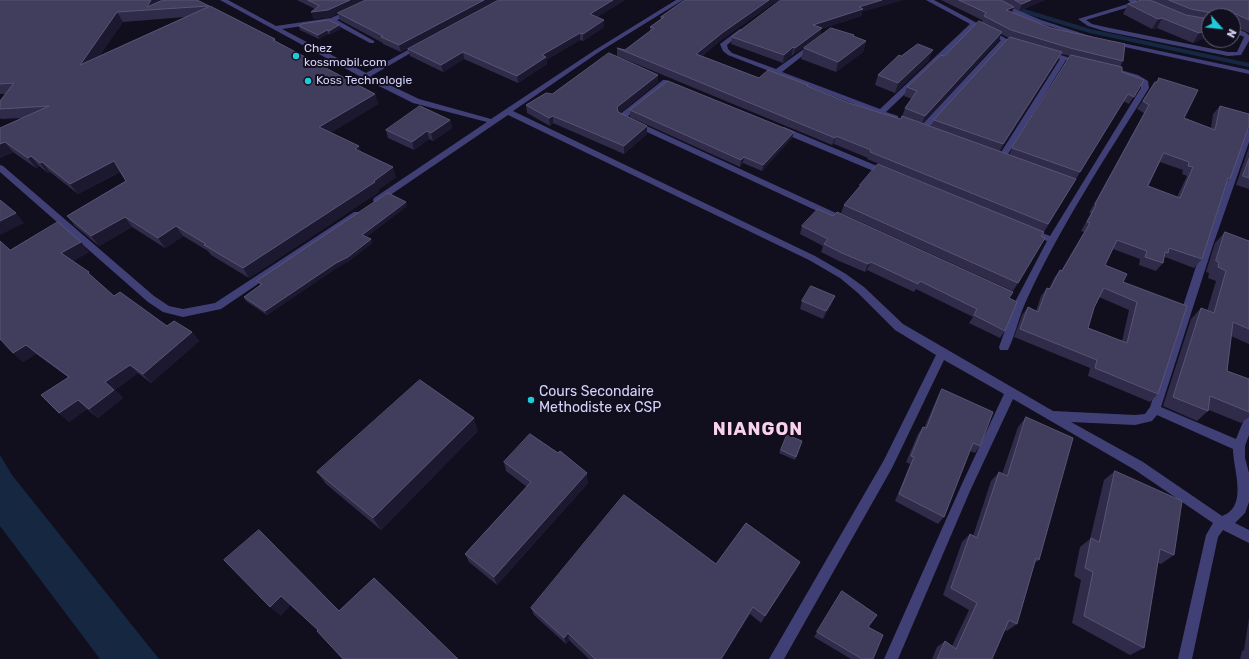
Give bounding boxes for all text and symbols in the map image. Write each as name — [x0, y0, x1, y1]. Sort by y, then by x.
north arrow — [1201, 8, 1241, 48]
text: N — [1224, 27, 1239, 40]
place label: Chez kossmobil.com — [304, 42, 387, 70]
marker: Chez kossmobil.com — [291, 51, 301, 61]
place label: Koss Technologie — [316, 74, 412, 88]
marker: Koss Technologie — [303, 76, 313, 86]
place label: Cours Secondaire Methodiste ex CSP — [539, 384, 661, 416]
marker: Cours Secondaire Methodiste ex CSP — [526, 395, 536, 405]
district label: NIANGON — [713, 419, 803, 441]

